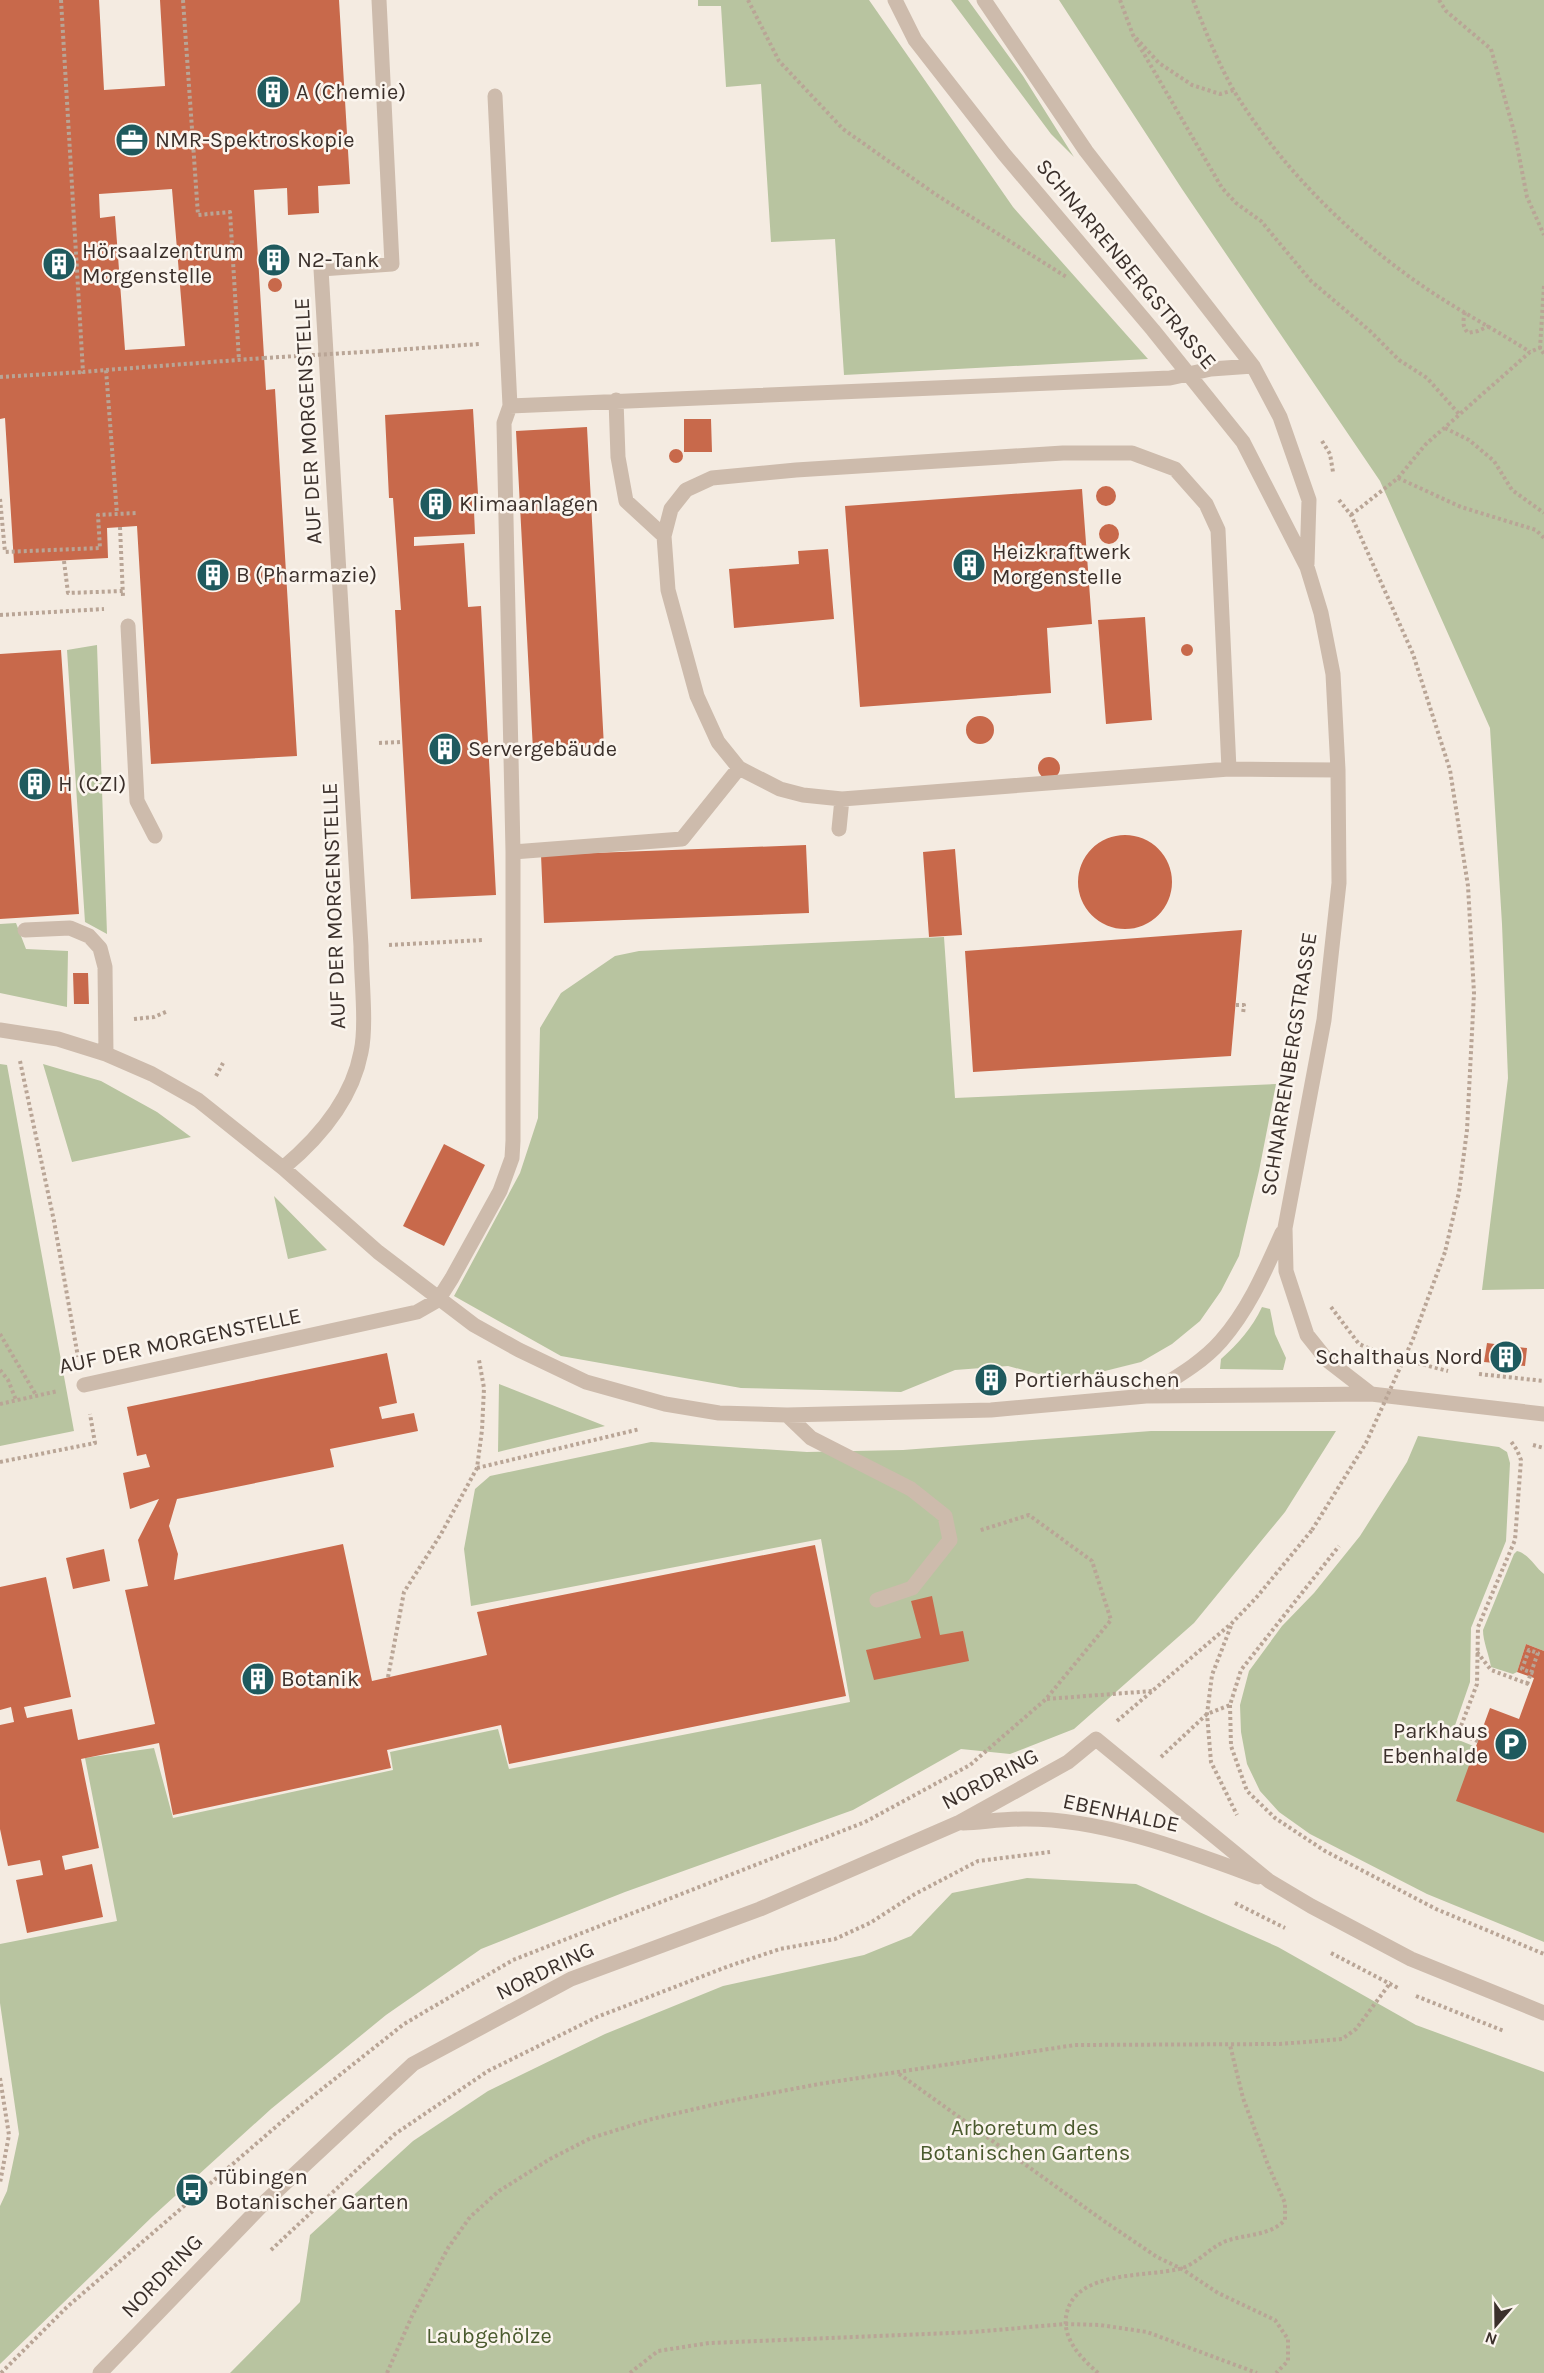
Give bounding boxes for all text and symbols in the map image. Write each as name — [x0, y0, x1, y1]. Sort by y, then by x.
building icon: A (Chemie) — [255, 74, 291, 110]
place label: A (Chemie) — [296, 79, 406, 105]
office icon: NMR-Spektroskopie — [114, 122, 150, 158]
place label: NMR-Spektroskopie — [155, 127, 355, 153]
street label: SCHNARRENBERGSTRASSE — [1030, 154, 1222, 374]
place label: Hörsaalzentrum Morgenstelle — [82, 238, 244, 289]
building icon: N2-Tank — [256, 242, 292, 278]
building icon: Hörsaalzentrum Morgenstelle — [41, 246, 77, 282]
place label: N2-Tank — [297, 247, 379, 273]
street label: AUF DER MORGENSTELLE — [289, 297, 327, 545]
building icon: Klimaanlagen — [418, 486, 454, 522]
place label: Klimaanlagen — [459, 491, 598, 517]
place label: Heizkraftwerk Morgenstelle — [992, 539, 1131, 590]
building icon: Heizkraftwerk Morgenstelle — [951, 547, 987, 583]
building icon: B (Pharmazie) — [195, 557, 231, 593]
place label: B (Pharmazie) — [236, 562, 377, 588]
building icon: Servergebäude — [427, 731, 463, 767]
place label: Servergebäude — [468, 736, 617, 762]
building icon: H (CZI) — [17, 766, 53, 802]
place label: H (CZI) — [58, 771, 126, 797]
street label: AUF DER MORGENSTELLE — [317, 782, 351, 1030]
street label: SCHNARRENBERGSTRASSE — [1255, 930, 1323, 1198]
street label: AUF DER MORGENSTELLE — [57, 1303, 303, 1379]
building icon: Schalthaus Nord — [1488, 1339, 1524, 1375]
place label: Schalthaus Nord — [1315, 1344, 1483, 1370]
building icon: Portierhäuschen — [973, 1362, 1009, 1398]
place label: Portierhäuschen — [1014, 1367, 1180, 1393]
building icon: Botanik — [240, 1661, 276, 1697]
place label: Botanik — [281, 1666, 359, 1692]
place label: Parkhaus Ebenhalde — [1382, 1718, 1488, 1769]
parking icon: Parkhaus Ebenhalde — [1493, 1726, 1529, 1762]
street label: NORDRING — [937, 1743, 1043, 1815]
street label: EBENHALDE — [1061, 1788, 1181, 1838]
street label: NORDRING — [492, 1936, 598, 2006]
park label: Arboretum des Botanischen Gartens — [920, 2115, 1130, 2166]
place label: Tübingen Botanischer Garten — [215, 2164, 409, 2215]
bus stop icon: Tübingen Botanischer Garten — [174, 2172, 210, 2208]
street label: NORDRING — [116, 2229, 208, 2323]
north arrow — [1466, 2295, 1526, 2355]
park label: Laubgehölze — [426, 2323, 552, 2349]
text: N — [1482, 2328, 1500, 2350]

